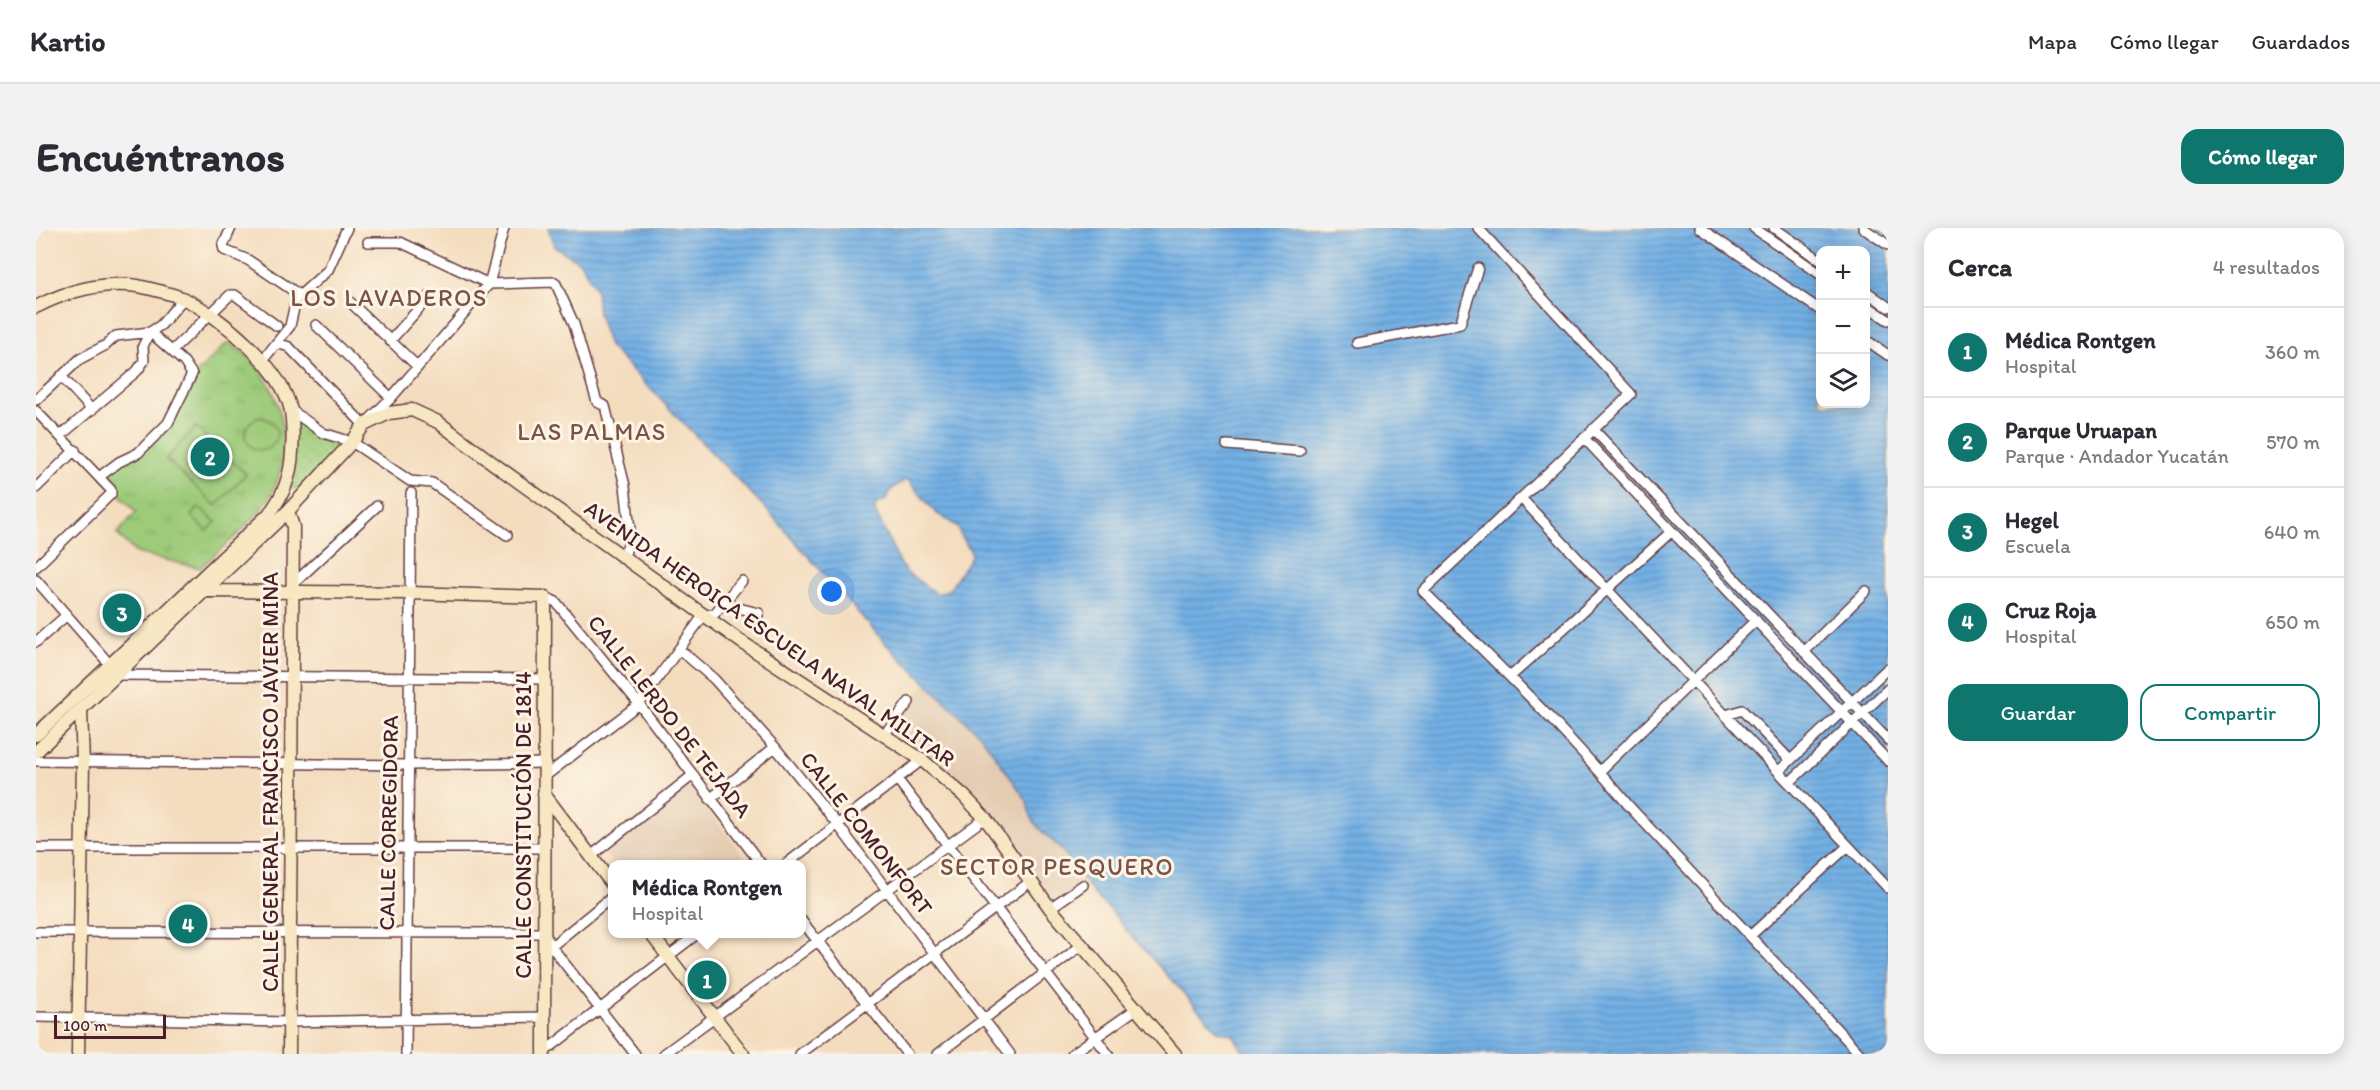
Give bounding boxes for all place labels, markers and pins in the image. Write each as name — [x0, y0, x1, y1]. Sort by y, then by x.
pin: 2 — [190, 434, 230, 480]
pin: 3 — [102, 590, 142, 636]
pin: 4 — [168, 902, 208, 946]
pin: 1 — [688, 958, 726, 1002]

